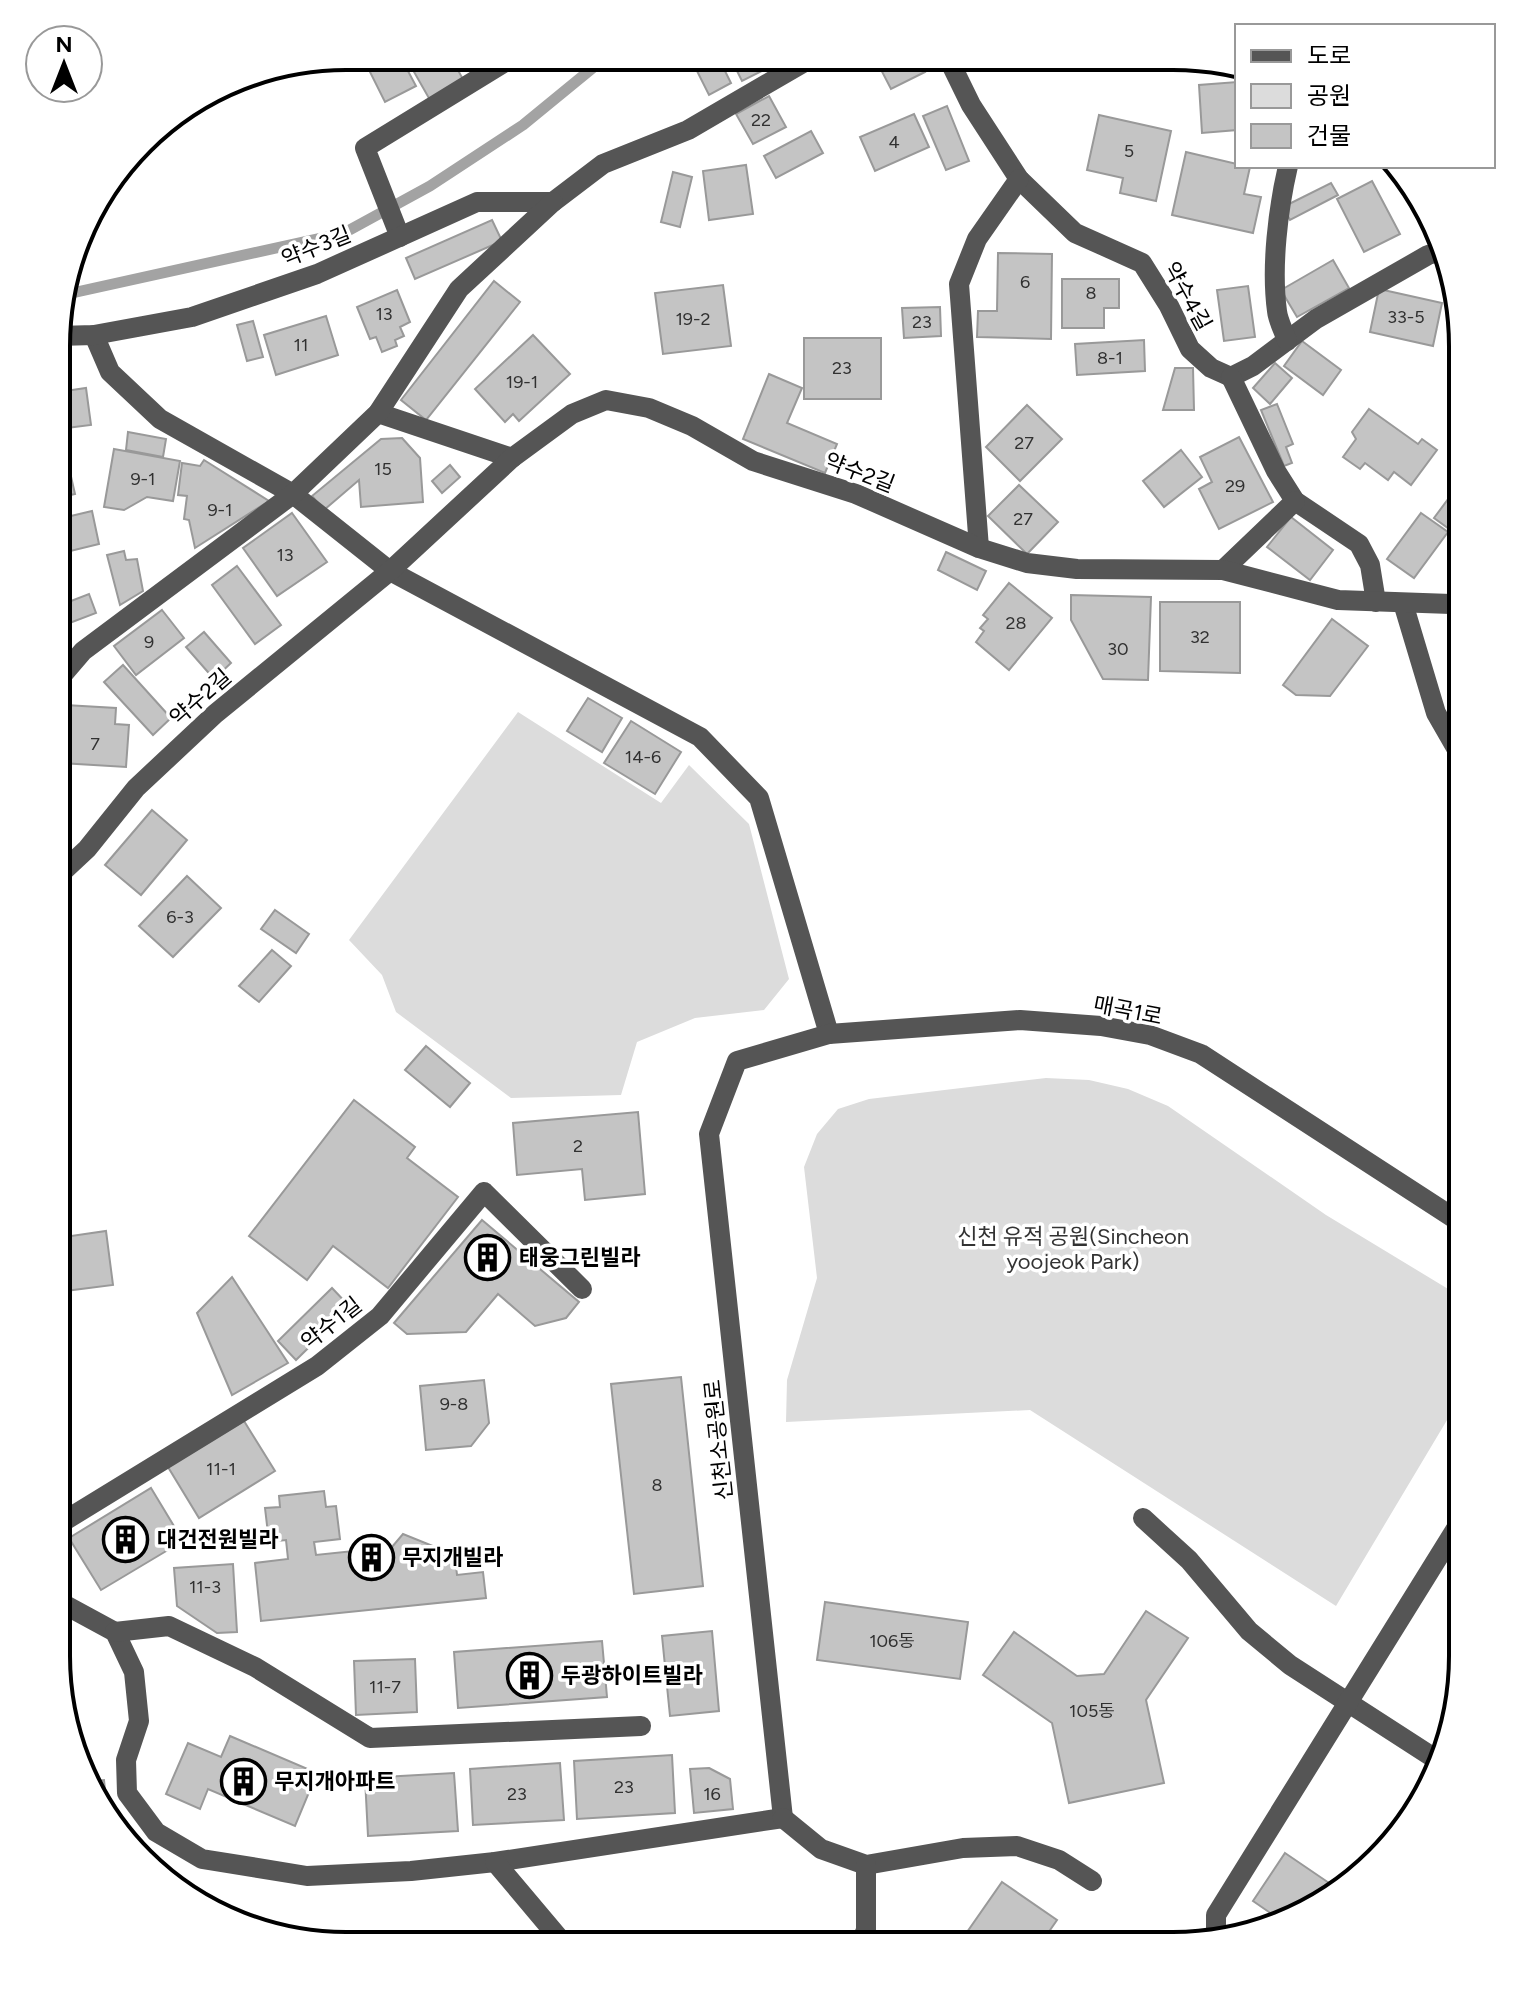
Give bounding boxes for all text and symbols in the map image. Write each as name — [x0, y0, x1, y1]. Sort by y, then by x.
north arrow — [24, 24, 104, 104]
legend — [1235, 24, 1495, 168]
text: N — [55, 31, 73, 58]
text: 도로 — [1307, 41, 1351, 70]
text: 공원 — [1307, 81, 1351, 110]
house number: 22 — [751, 109, 771, 131]
text: 건물 — [1307, 121, 1351, 150]
house number: 4 — [888, 131, 900, 153]
house number: 5 — [1124, 140, 1134, 162]
street label: 약수3길 — [277, 220, 355, 273]
street label: 약수4길 — [1158, 257, 1217, 335]
house number: 6 — [1020, 271, 1030, 293]
house number: 8 — [1085, 282, 1097, 304]
house number: 13 — [375, 303, 393, 325]
house number: 33-5 — [1387, 306, 1425, 328]
house number: 19-2 — [675, 308, 711, 330]
house number: 23 — [912, 311, 932, 333]
house number: 11 — [294, 334, 308, 356]
house number: 8-1 — [1097, 347, 1123, 369]
house number: 23 — [832, 357, 852, 379]
house number: 19-1 — [506, 371, 538, 393]
house number: 27 — [1014, 432, 1034, 454]
street label: 약수2길 — [821, 447, 899, 498]
house number: 15 — [374, 458, 392, 480]
house number: 9-1 — [130, 468, 156, 490]
house number: 29 — [1225, 475, 1245, 497]
house number: 9-1 — [207, 499, 233, 521]
house number: 27 — [1013, 508, 1033, 530]
house number: 13 — [276, 544, 294, 566]
house number: 28 — [1005, 612, 1027, 634]
house number: 32 — [1190, 626, 1210, 648]
house number: 9 — [144, 631, 154, 653]
house number: 30 — [1107, 638, 1129, 660]
street label: 약수2길 — [164, 663, 237, 732]
house number: 7 — [90, 733, 100, 755]
house number: 14-6 — [625, 746, 661, 768]
house number: 6-3 — [166, 906, 194, 928]
street label: 매곡1로 — [1091, 991, 1165, 1030]
house number: 2 — [573, 1135, 583, 1157]
park label: 신천 유적 공원(Sincheon yoojeok Park) — [957, 1223, 1189, 1275]
building icon: 태웅그린빌라 — [464, 1233, 512, 1281]
place label: 태웅그린빌라 — [519, 1244, 640, 1271]
street label: 약수1길 — [295, 1291, 367, 1356]
street label: 신천소공원로 — [699, 1378, 738, 1502]
house number: 9-8 — [440, 1393, 468, 1415]
house number: 11-1 — [206, 1458, 236, 1480]
house number: 8 — [651, 1474, 663, 1496]
building icon: 대건전원빌라 — [102, 1515, 150, 1563]
place label: 대건전원빌라 — [157, 1526, 278, 1553]
building icon: 무지개빌라 — [347, 1533, 395, 1581]
place label: 무지개빌라 — [402, 1544, 503, 1571]
house number: 11-3 — [189, 1576, 221, 1598]
house number: 106동 — [869, 1630, 915, 1652]
building icon: 두광하이트빌라 — [506, 1651, 554, 1699]
place label: 두광하이트빌라 — [561, 1662, 703, 1689]
house number: 11-7 — [369, 1676, 401, 1698]
house number: 105동 — [1069, 1700, 1115, 1722]
building icon: 무지개아파트 — [219, 1757, 267, 1805]
place label: 무지개아파트 — [274, 1768, 395, 1795]
house number: 23 — [614, 1776, 634, 1798]
house number: 23 — [507, 1783, 527, 1805]
house number: 16 — [703, 1783, 721, 1805]

